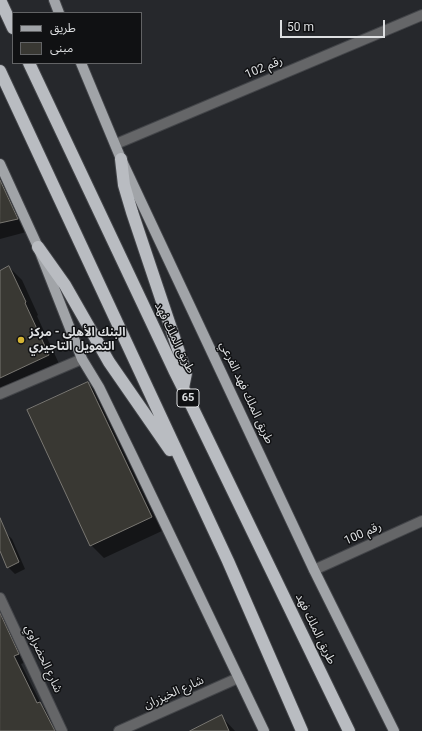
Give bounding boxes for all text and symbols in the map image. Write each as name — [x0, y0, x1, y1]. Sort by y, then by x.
legend — [12, 12, 142, 64]
scale bar — [282, 12, 387, 38]
text: 50 m — [287, 20, 314, 34]
text: طريق — [50, 21, 76, 35]
text: مبنى — [50, 41, 73, 55]
street label: رقم 102 — [243, 54, 285, 82]
street label: طريق الملك فهد — [151, 300, 197, 376]
place label: البنك الأهلي - مركز التمويل التاجيري — [29, 326, 125, 354]
marker: البنك الأهلي - مركز التمويل التاجيري — [16, 335, 26, 345]
street label: طريق الملك فهد الفرعي — [216, 339, 276, 447]
road number: 65 — [177, 389, 199, 407]
street label: رقم 100 — [342, 519, 384, 549]
street label: طريق الملك فهد — [292, 591, 338, 667]
street label: شارع الحضراوي — [21, 623, 65, 695]
street label: شارع الخيزران — [142, 673, 206, 713]

